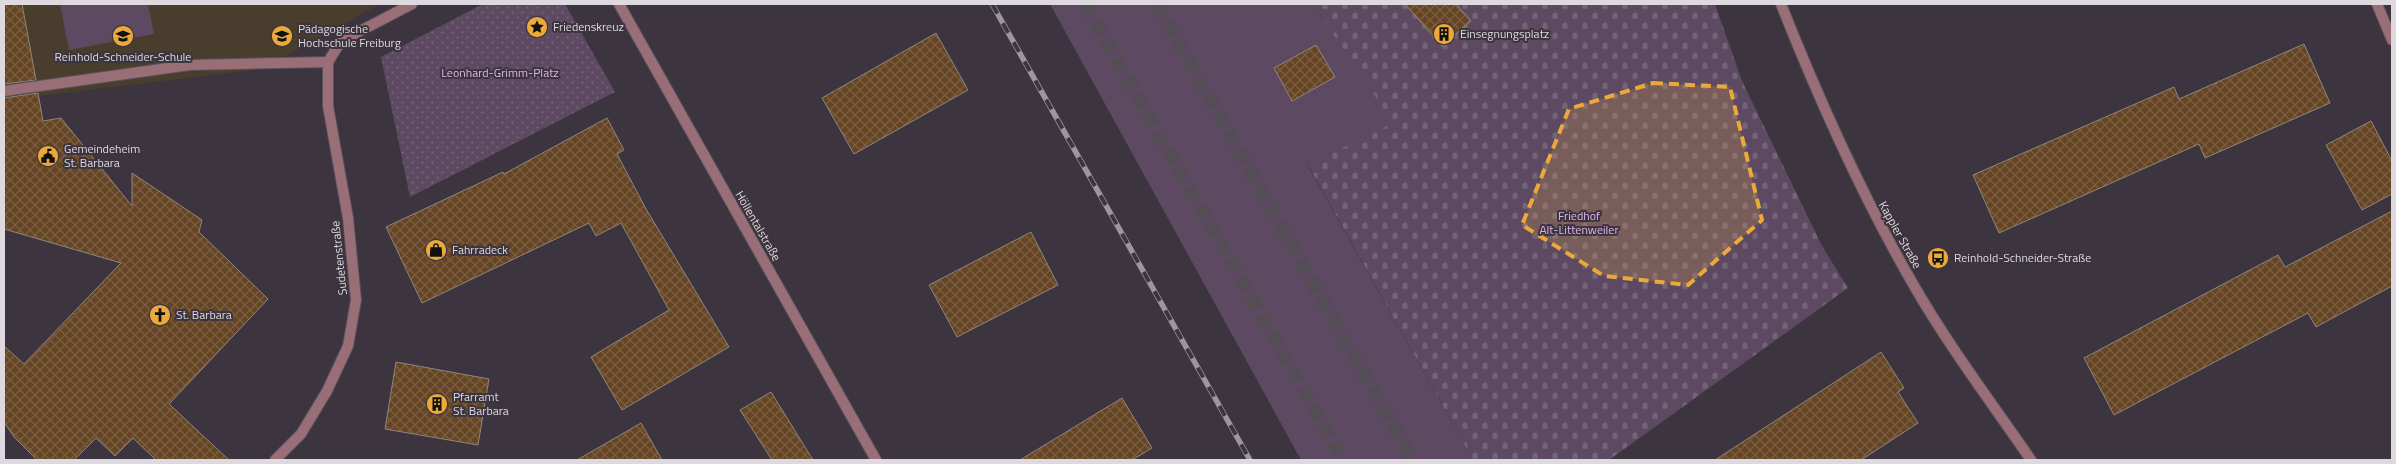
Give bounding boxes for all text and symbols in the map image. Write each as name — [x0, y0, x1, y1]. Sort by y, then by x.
place icon: Friedenskreuz — [525, 15, 549, 39]
place label: Friedenskreuz — [553, 17, 624, 36]
place label: Pädagogische Hochschule Freiburg — [298, 19, 401, 52]
building icon: Einsegnungsplatz — [1432, 22, 1456, 46]
school or university icon: Reinhold-Schneider-Schule — [111, 24, 135, 48]
school or university icon: Pädagogische Hochschule Freiburg — [270, 24, 294, 48]
place label: Einsegnungsplatz — [1460, 24, 1549, 43]
place label: Reinhold-Schneider-Schule — [55, 47, 191, 66]
park label: Leonhard-Grimm-Platz — [441, 63, 559, 82]
place label: Gemeindeheim St. Barbara — [64, 139, 140, 172]
public building icon: Gemeindeheim St. Barbara — [36, 144, 60, 168]
street label: Höllentalstraße — [731, 187, 786, 264]
street label: Kappler Straße — [1874, 197, 1927, 272]
park label: Friedhof Alt-Littenweiler — [1539, 206, 1619, 239]
street label: Sudetenstraße — [325, 220, 352, 296]
shop icon: Fahrradeck — [424, 238, 448, 262]
place label: Fahrradeck — [452, 240, 508, 259]
bus stop icon: Reinhold-Schneider-Straße — [1926, 246, 1950, 270]
place label: Reinhold-Schneider-Straße — [1954, 248, 2091, 267]
church icon: St. Barbara — [148, 303, 172, 327]
place label: St. Barbara — [176, 305, 232, 324]
place label: Pfarramt St. Barbara — [453, 387, 509, 420]
building icon: Pfarramt St. Barbara — [425, 392, 449, 416]

